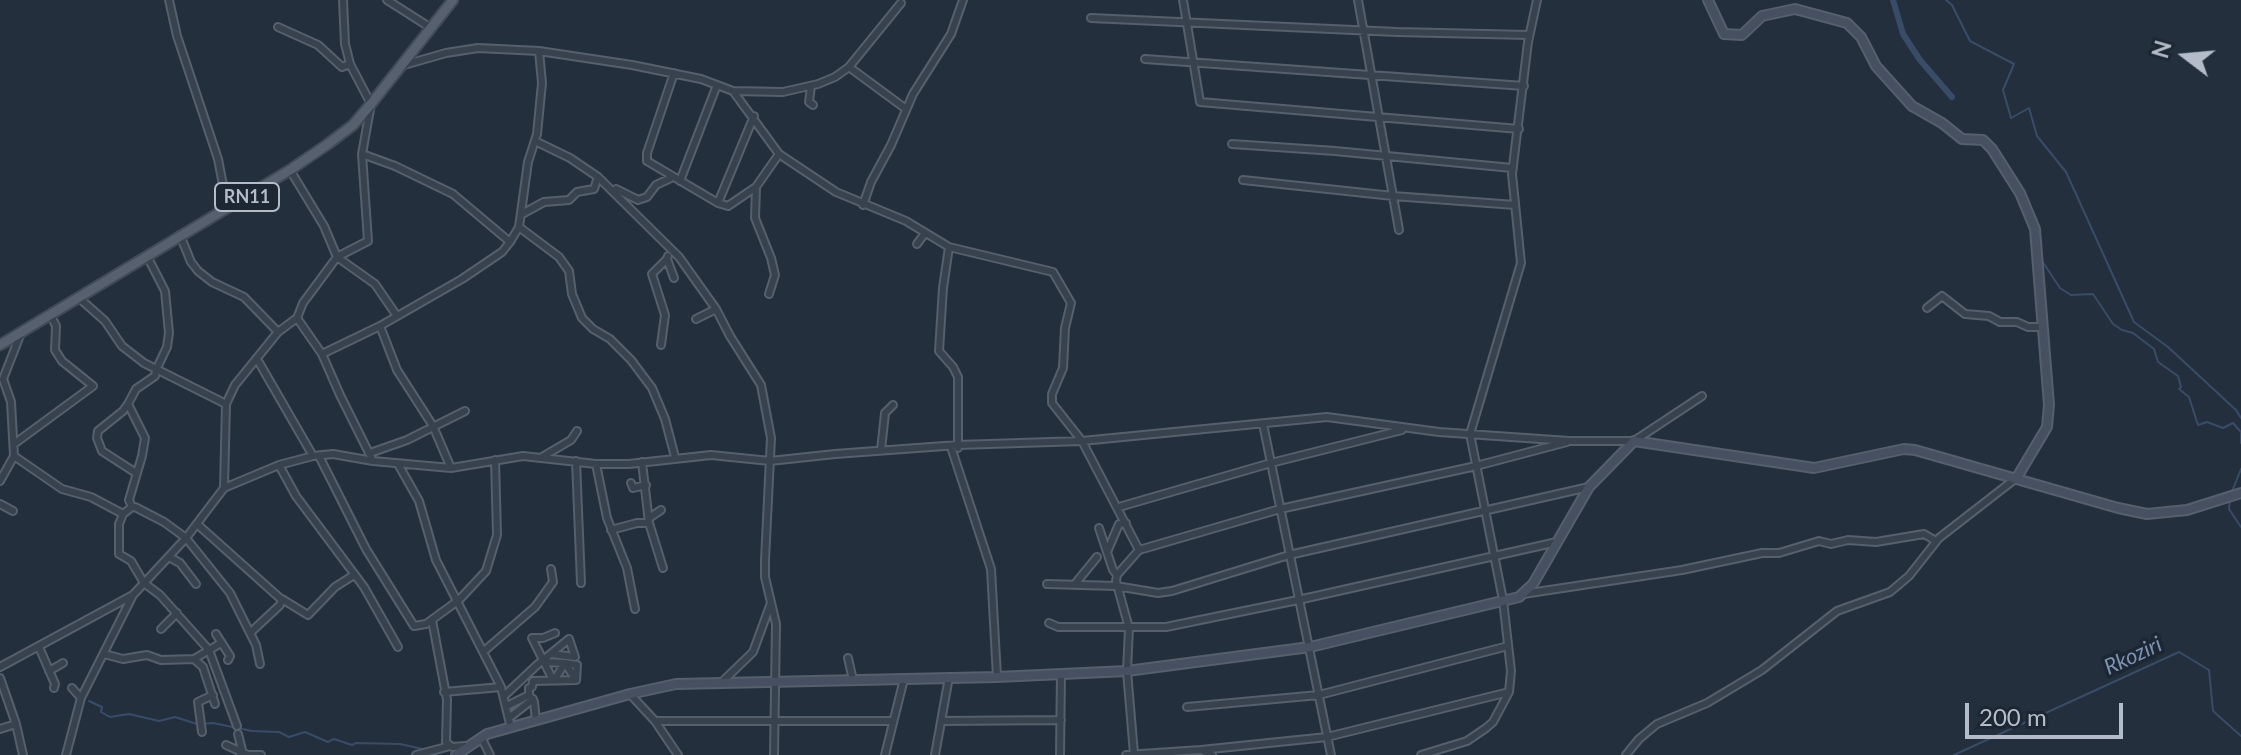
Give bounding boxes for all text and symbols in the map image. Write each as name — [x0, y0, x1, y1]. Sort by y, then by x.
north arrow — [2145, 16, 2225, 96]
text: N — [2146, 37, 2177, 61]
road number: RN11 — [215, 183, 279, 211]
water label: Rkoziri — [2100, 631, 2166, 681]
scale bar — [1969, 687, 2127, 737]
text: 200 m — [1979, 702, 2047, 731]

